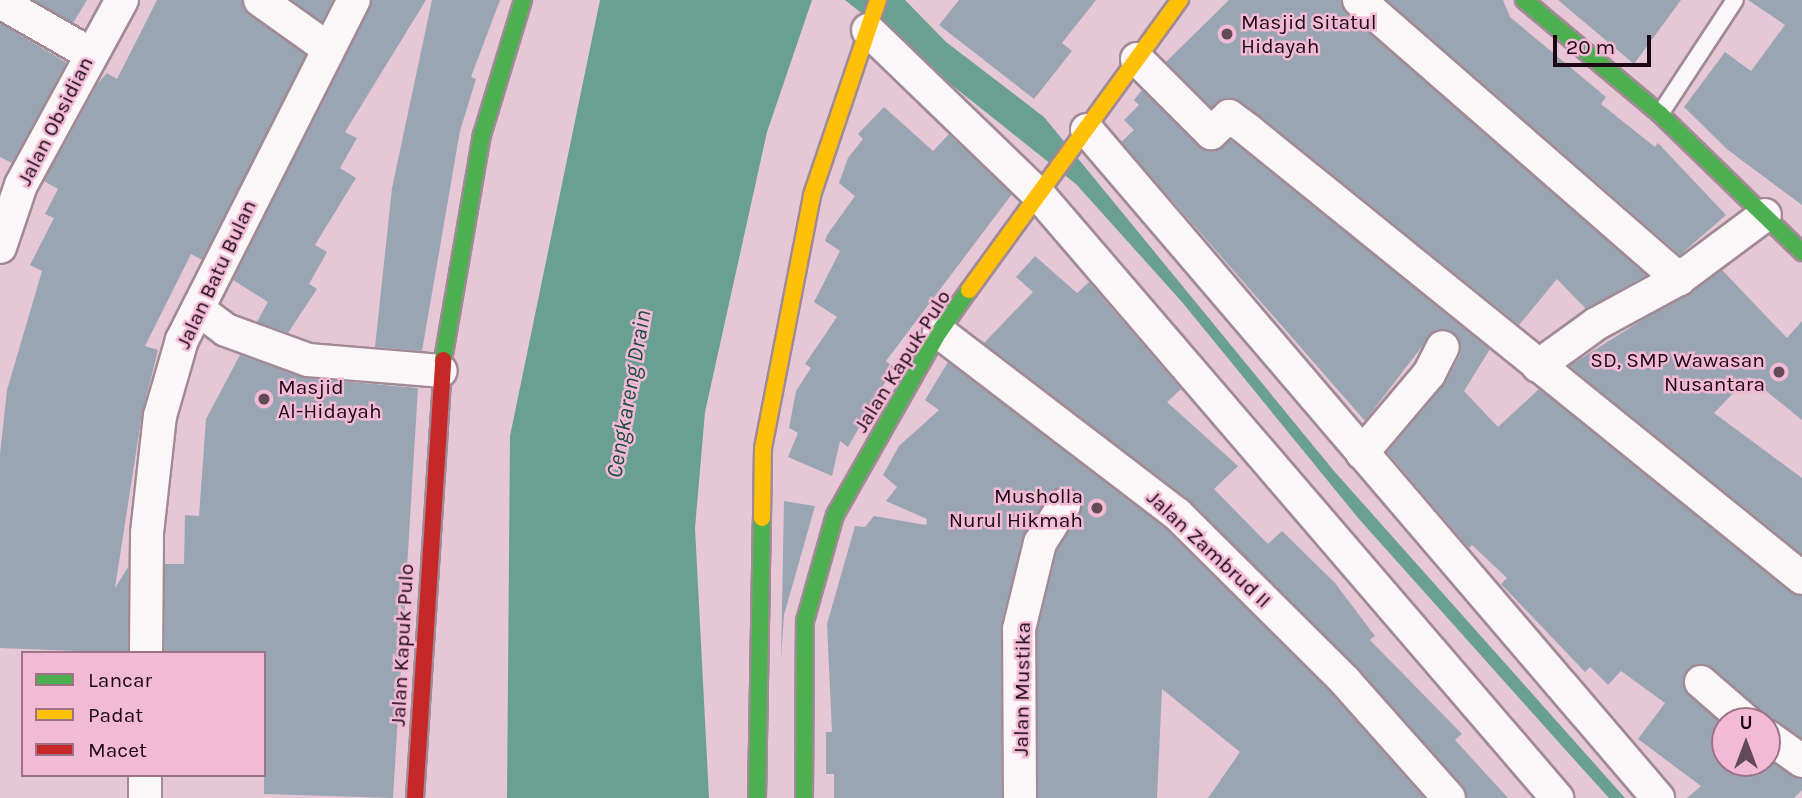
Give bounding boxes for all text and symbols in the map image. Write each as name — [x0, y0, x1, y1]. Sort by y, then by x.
place label: Masjid Sitatul Hidayah — [1241, 9, 1377, 59]
scale bar — [1557, 21, 1655, 65]
marker: Masjid Sitatul Hidayah — [1219, 26, 1235, 42]
text: 20 m — [1566, 35, 1615, 59]
street label: Jalan Obsidian — [12, 52, 98, 190]
street label: Jalan Batu Bulan — [171, 196, 261, 352]
street label: Jalan Kapuk Pulo — [848, 285, 956, 437]
water label: Cengkareng Drain — [601, 308, 657, 480]
place label: SD, SMP Wawasan Nusantara — [1590, 347, 1765, 397]
marker: SD, SMP Wawasan Nusantara — [1771, 364, 1787, 380]
place label: Masjid Al-Hidayah — [278, 374, 382, 424]
marker: Masjid Al-Hidayah — [256, 391, 272, 407]
place label: Musholla Nurul Hikmah — [949, 483, 1083, 533]
street label: Jalan Zambrud II — [1142, 485, 1276, 613]
marker: Musholla Nurul Hikmah — [1089, 500, 1105, 516]
street label: Jalan Kapuk Pulo — [385, 563, 419, 727]
street label: Jalan Mustika — [1008, 622, 1036, 756]
legend — [21, 651, 266, 777]
text: Lancar — [88, 668, 152, 692]
text: Padat — [88, 703, 143, 727]
north arrow — [1711, 707, 1781, 777]
text: U — [1739, 712, 1753, 734]
text: Macet — [88, 738, 147, 762]

